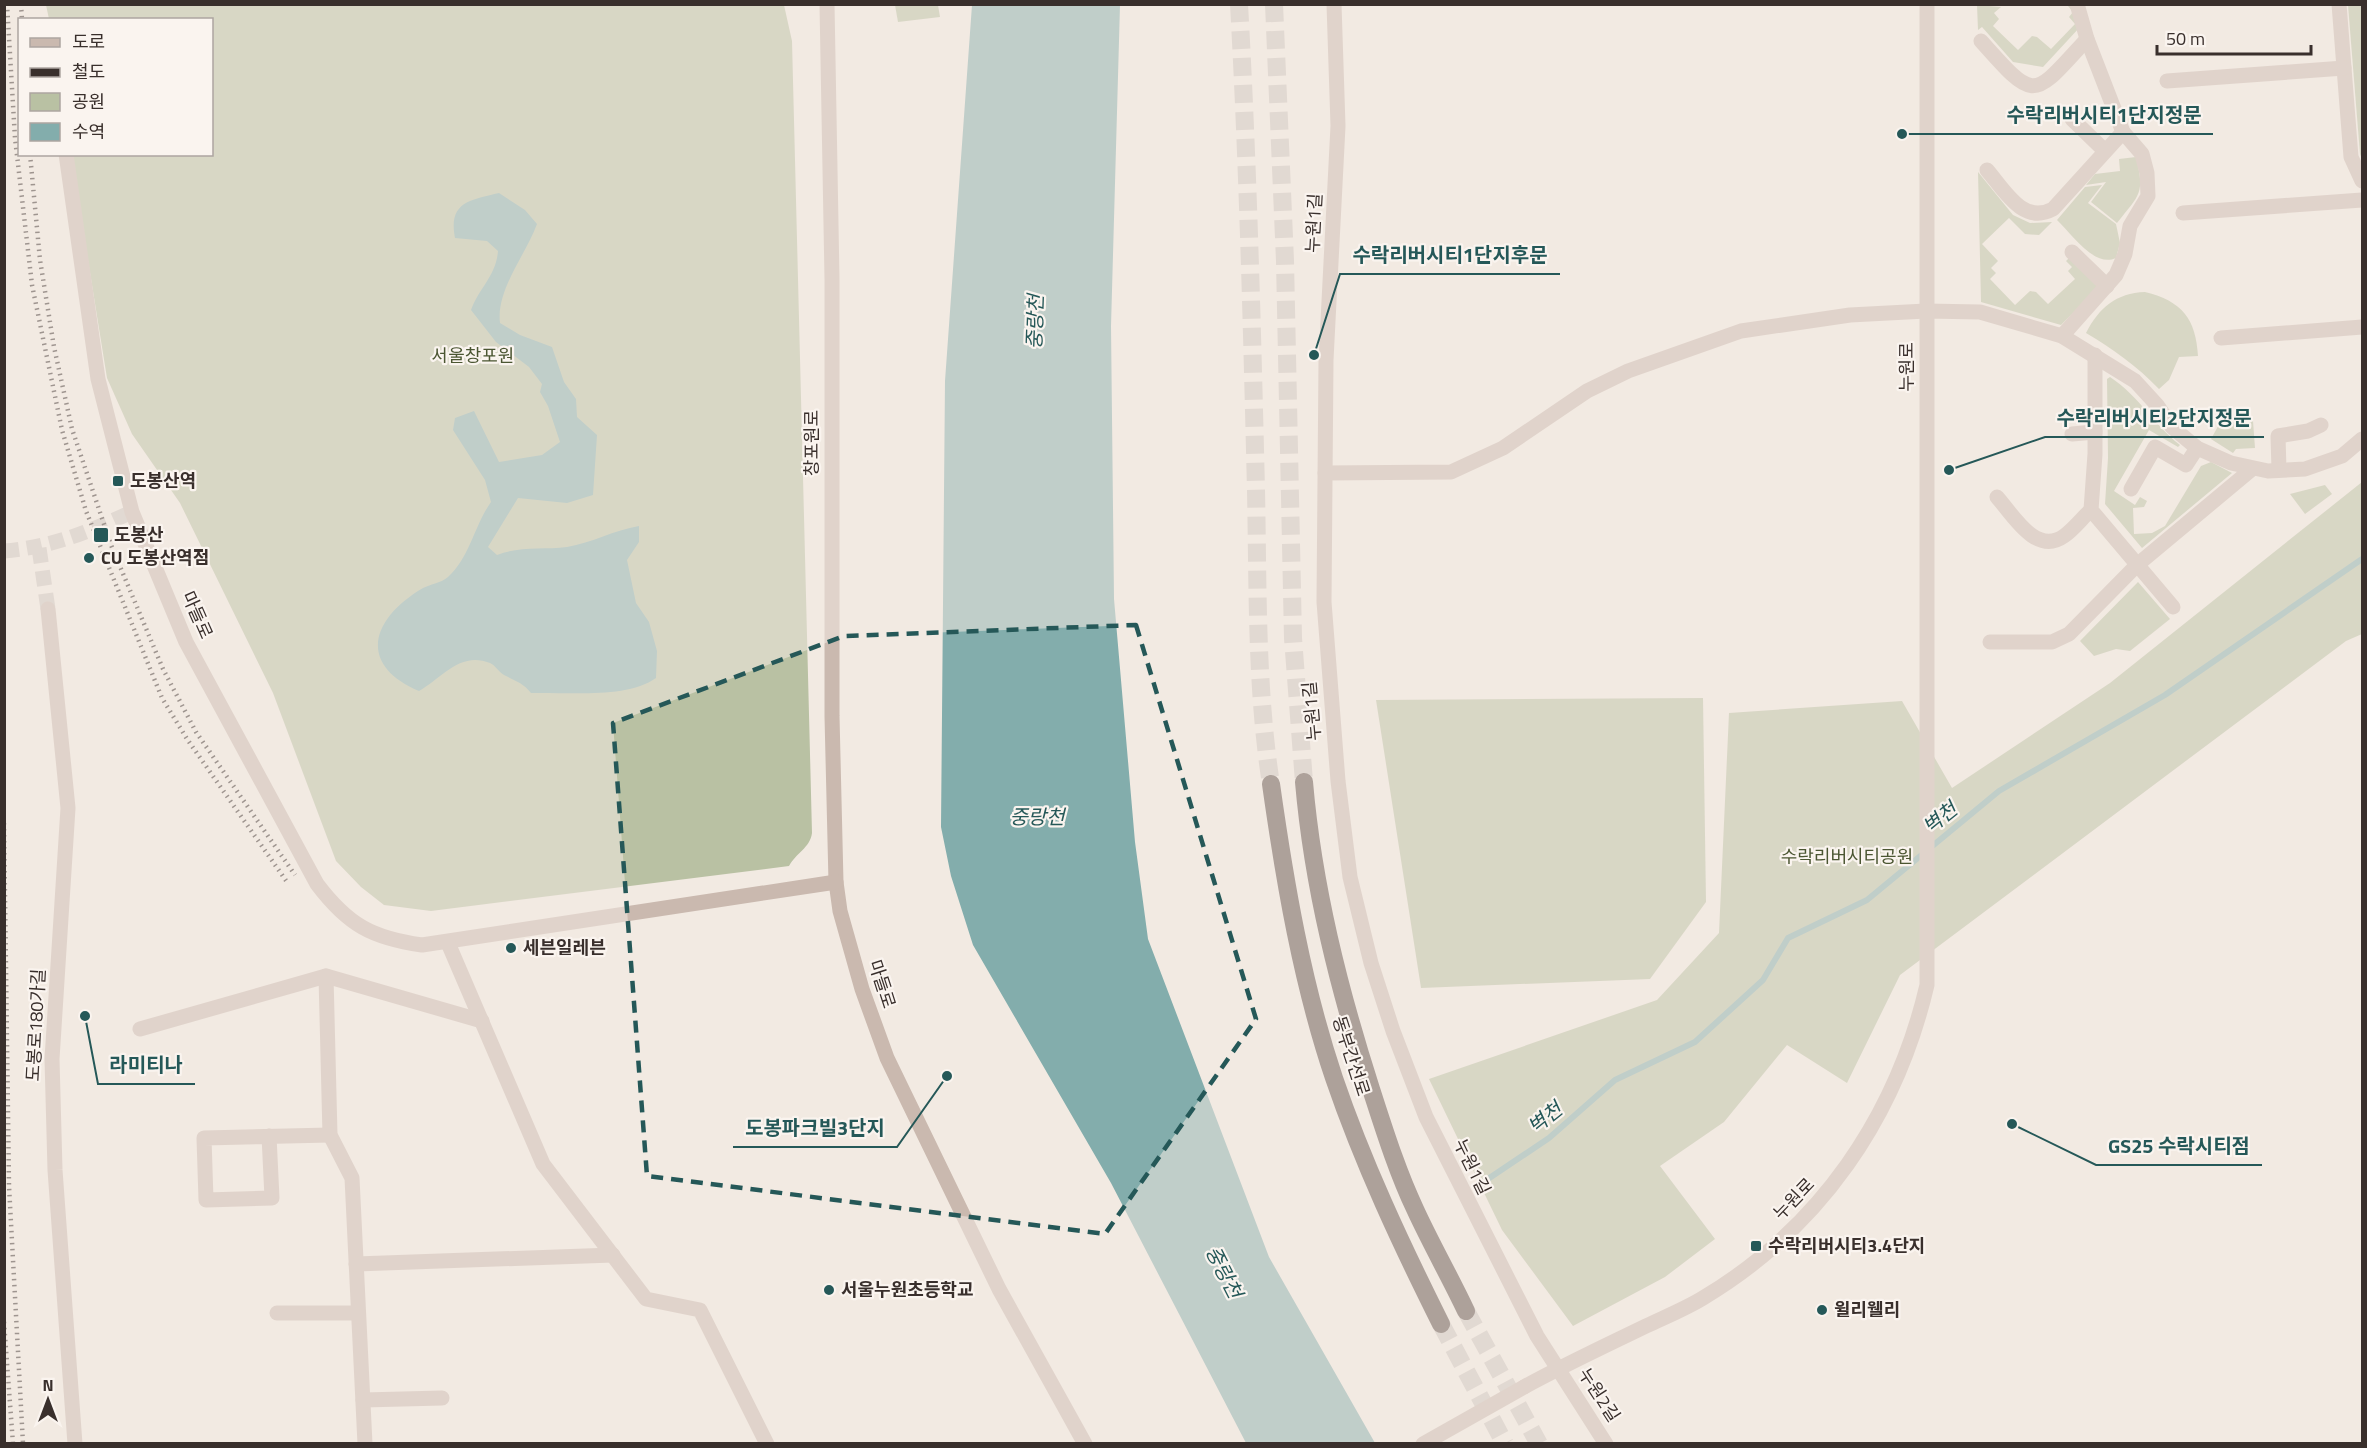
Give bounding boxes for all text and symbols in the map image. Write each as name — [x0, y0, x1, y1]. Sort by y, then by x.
legend — [18, 18, 213, 156]
scale bar — [2157, 18, 2312, 56]
text: 50 m — [2166, 25, 2205, 52]
text: 도로 — [72, 28, 105, 55]
text: 철도 — [72, 58, 105, 85]
text: 공원 — [72, 88, 105, 115]
callout: 수락리버시티1단지정문 — [1994, 96, 2213, 134]
text: 수락리버시티1단지정문 — [2006, 99, 2202, 130]
text: 수역 — [72, 118, 105, 145]
street label: 누원1길 — [1298, 192, 1329, 254]
callout: 수락리버시티1단지후문 — [1340, 236, 1560, 274]
text: 수락리버시티1단지후문 — [1352, 239, 1548, 270]
water label: 중랑천 — [1018, 291, 1051, 350]
park label: 서울창포원 — [432, 342, 514, 369]
street label: 누원로 — [1893, 342, 1920, 392]
callout: 수락리버시티2단지정문 — [2045, 399, 2264, 437]
text: 수락리버시티2단지정문 — [2056, 402, 2252, 433]
street label: 창포원로 — [798, 410, 825, 476]
place label: 도봉산역 — [130, 467, 196, 494]
marker: 도봉산역 — [111, 474, 125, 488]
place label: 도봉산 — [114, 521, 164, 548]
marker: 도봉산 — [92, 526, 110, 544]
place label: CU 도봉산역점 — [101, 544, 209, 571]
marker: CU 도봉산역점 — [82, 551, 96, 565]
street label: 마들로 — [175, 587, 220, 643]
street label: 누원1길 — [1295, 680, 1328, 742]
water label: 벽천 — [1916, 792, 1966, 841]
water label: 중랑천 — [1009, 801, 1067, 832]
park label: 수락리버시티공원 — [1781, 843, 1913, 870]
place label: 세븐일레븐 — [523, 934, 606, 961]
marker: 세븐일레븐 — [504, 941, 518, 955]
street label: 마들로 — [862, 956, 903, 1012]
street label: 도봉로180가길 — [19, 968, 52, 1082]
street label: 동부간선로 — [1326, 1012, 1377, 1099]
callout: 라미티나 — [98, 1046, 195, 1084]
text: 라미티나 — [109, 1049, 183, 1080]
water label: 벽천 — [1521, 1092, 1571, 1141]
callout: 도봉파크빌3단지 — [733, 1109, 897, 1147]
text: 도봉파크빌3단지 — [745, 1112, 885, 1143]
callout: GS25 수락시티점 — [2096, 1127, 2262, 1165]
text: GS25 수락시티점 — [2108, 1130, 2250, 1161]
street label: 누원1길 — [1447, 1134, 1498, 1200]
street label: 누원로 — [1767, 1171, 1821, 1226]
place label: 수락리버시티3.4단지 — [1768, 1232, 1925, 1259]
marker: 수락리버시티3.4단지 — [1749, 1239, 1763, 1253]
water label: 중랑천 — [1198, 1240, 1252, 1306]
place label: 서울누원초등학교 — [841, 1276, 973, 1303]
marker: 서울누원초등학교 — [822, 1283, 836, 1297]
place label: 윌리웰리 — [1834, 1296, 1900, 1323]
marker: 윌리웰리 — [1815, 1303, 1829, 1317]
street label: 누원2길 — [1572, 1362, 1627, 1427]
north arrow — [18, 1370, 78, 1430]
text: N — [42, 1373, 54, 1397]

